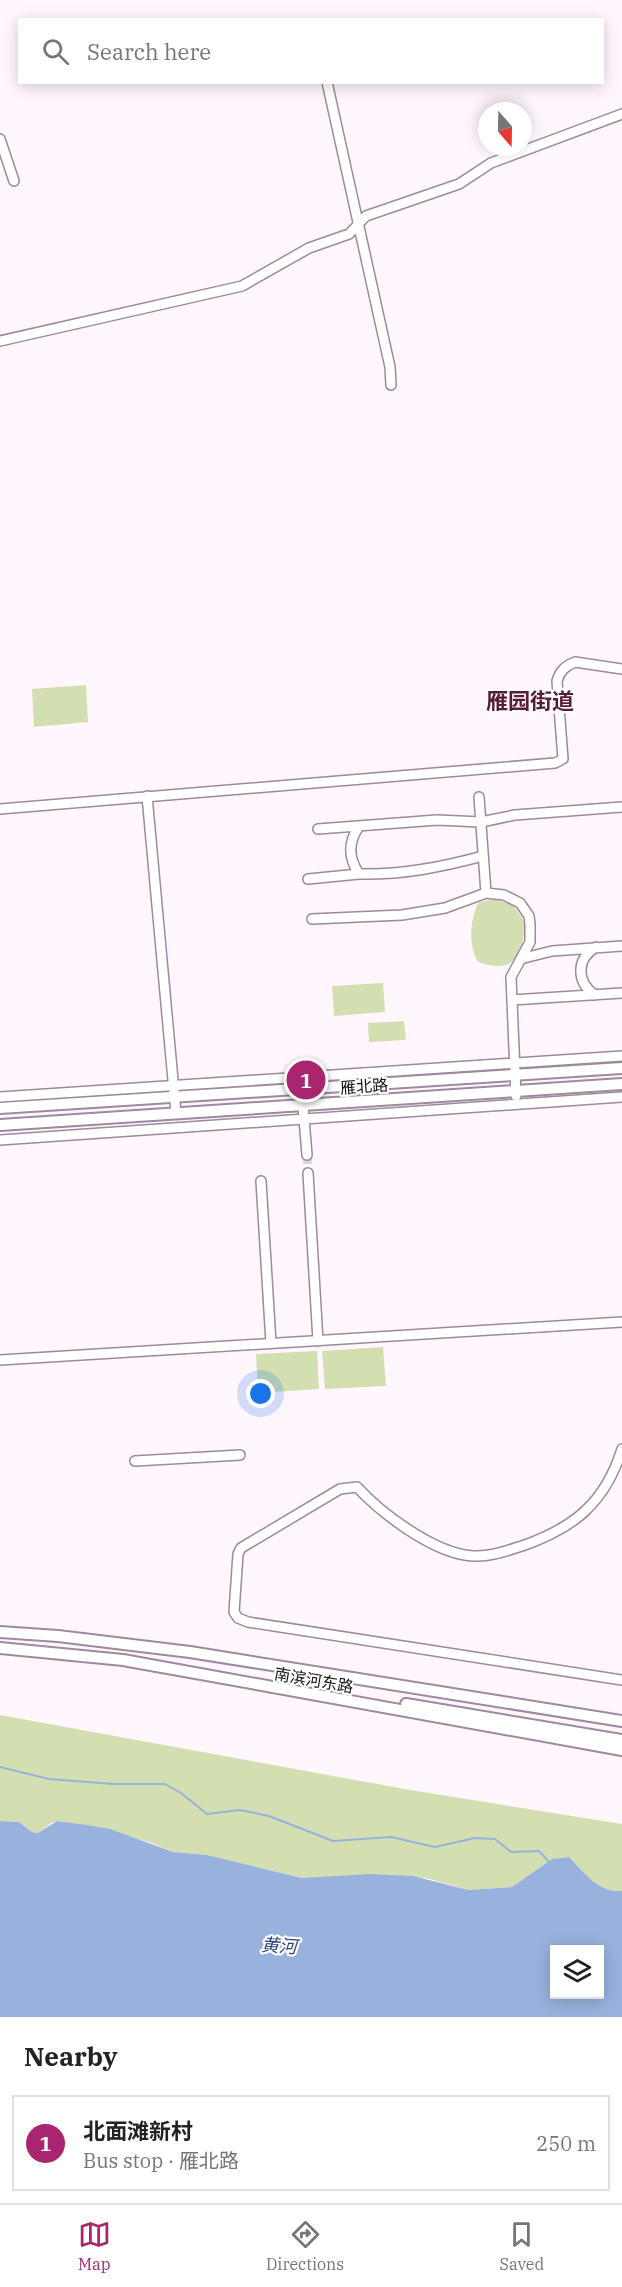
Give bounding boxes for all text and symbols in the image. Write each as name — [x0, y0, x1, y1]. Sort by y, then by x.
search box — [18, 18, 604, 84]
icon: search — [39, 35, 72, 68]
text: Search here — [87, 37, 211, 66]
north arrow — [478, 102, 532, 156]
district label: 雁园街道 — [486, 686, 574, 715]
pin: 1 — [286, 1058, 326, 1102]
street label: 雁北路 — [339, 1074, 389, 1098]
your location — [246, 1379, 275, 1408]
street label: 南滨河东路 — [273, 1663, 355, 1697]
water label: 黄河 — [260, 1933, 301, 1958]
map controls — [550, 1945, 604, 1999]
button: layers — [550, 1945, 604, 1999]
text: Nearby — [24, 2039, 118, 2073]
text: 北面滩新村 — [83, 2116, 193, 2145]
text: 1 — [40, 2130, 52, 2157]
text: 250 m — [536, 2130, 596, 2157]
text: Bus stop · 雁北路 — [83, 2147, 239, 2174]
tab: Map — [78, 2218, 111, 2274]
tab: Directions — [266, 2218, 344, 2274]
tab: Saved — [499, 2218, 544, 2274]

